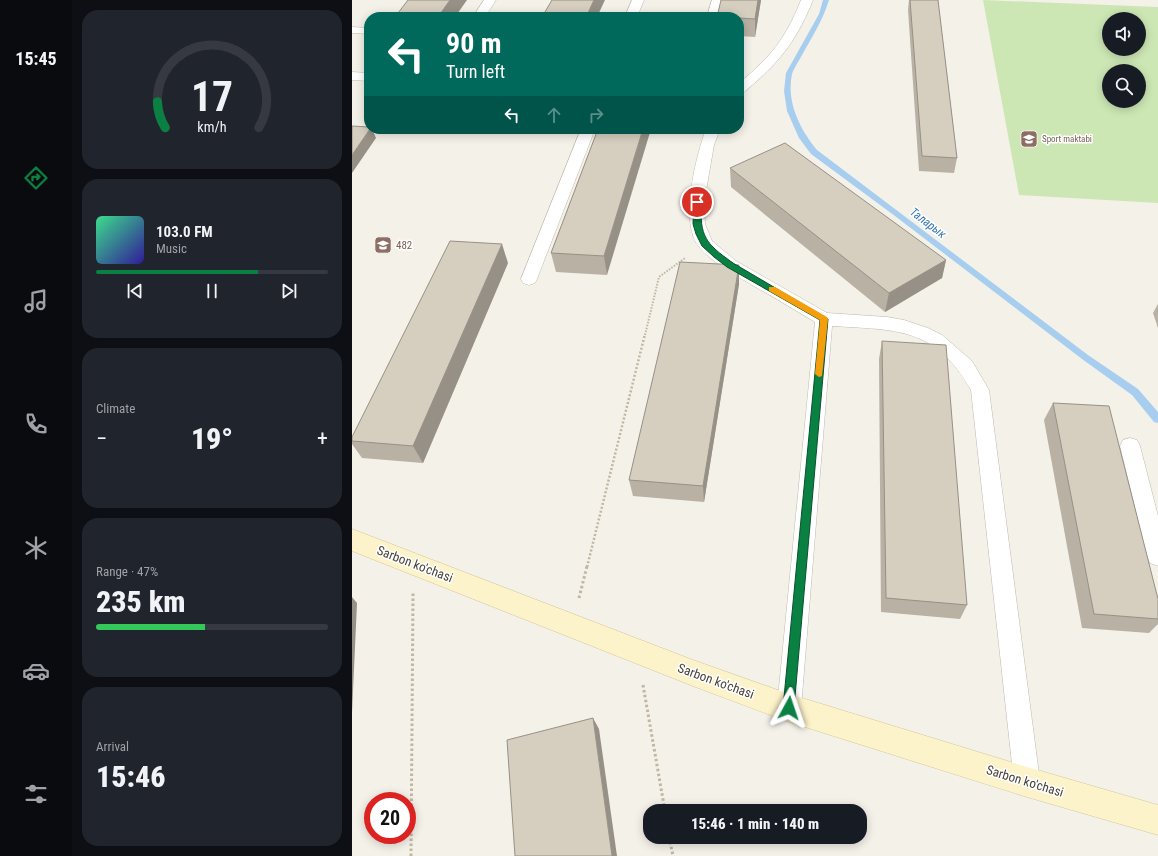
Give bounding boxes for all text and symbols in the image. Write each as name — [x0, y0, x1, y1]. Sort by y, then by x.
map controls — [1102, 12, 1146, 108]
button: sound — [1102, 12, 1146, 56]
text: 90 m — [446, 27, 502, 60]
icon: left — [380, 28, 432, 80]
text: 15:45 — [15, 48, 57, 69]
text: Turn left — [446, 61, 505, 82]
button: search — [1102, 64, 1146, 108]
text: 17 — [191, 71, 233, 120]
icon: left — [501, 104, 523, 126]
icon: ahead — [543, 104, 565, 126]
icon: right — [585, 104, 607, 126]
text: km/h — [197, 118, 227, 134]
school or university icon: Sport maktabi — [1019, 129, 1039, 149]
place label: Sport maktabi — [1042, 134, 1092, 144]
icon: directions — [22, 164, 50, 192]
pin — [680, 185, 714, 219]
icon: arrive — [686, 191, 708, 213]
water label: Таларык — [907, 205, 949, 241]
text: 103.0 FM — [156, 223, 213, 241]
school or university icon: 482 — [373, 235, 393, 255]
place label: 482 — [396, 239, 412, 252]
text: Music — [156, 241, 187, 256]
icon: previous — [124, 280, 146, 302]
icon: pause — [201, 280, 223, 302]
icon: next — [278, 280, 300, 302]
icon: music — [22, 287, 50, 315]
text: Climate — [96, 401, 135, 416]
icon: phone — [22, 410, 50, 438]
text: 19° — [191, 421, 233, 456]
text: − — [96, 426, 107, 451]
text: + — [317, 426, 328, 451]
icon: climate — [22, 534, 50, 562]
street label: Sarbon ko'chasi — [375, 543, 455, 585]
text: Range · 47% — [96, 564, 158, 579]
text: 235 km — [96, 584, 185, 619]
icon: car — [22, 657, 50, 685]
street label: Sarbon ko'chasi — [676, 660, 756, 702]
position arrow — [768, 687, 810, 729]
text: Arrival — [96, 739, 129, 754]
text: 15:46 — [96, 759, 165, 794]
street label: Sarbon ko'chasi — [985, 762, 1065, 800]
icon: filters — [22, 780, 50, 808]
speed limit sign: 20 — [364, 792, 416, 844]
text: 15:46 · 1 min · 140 m — [691, 815, 819, 833]

